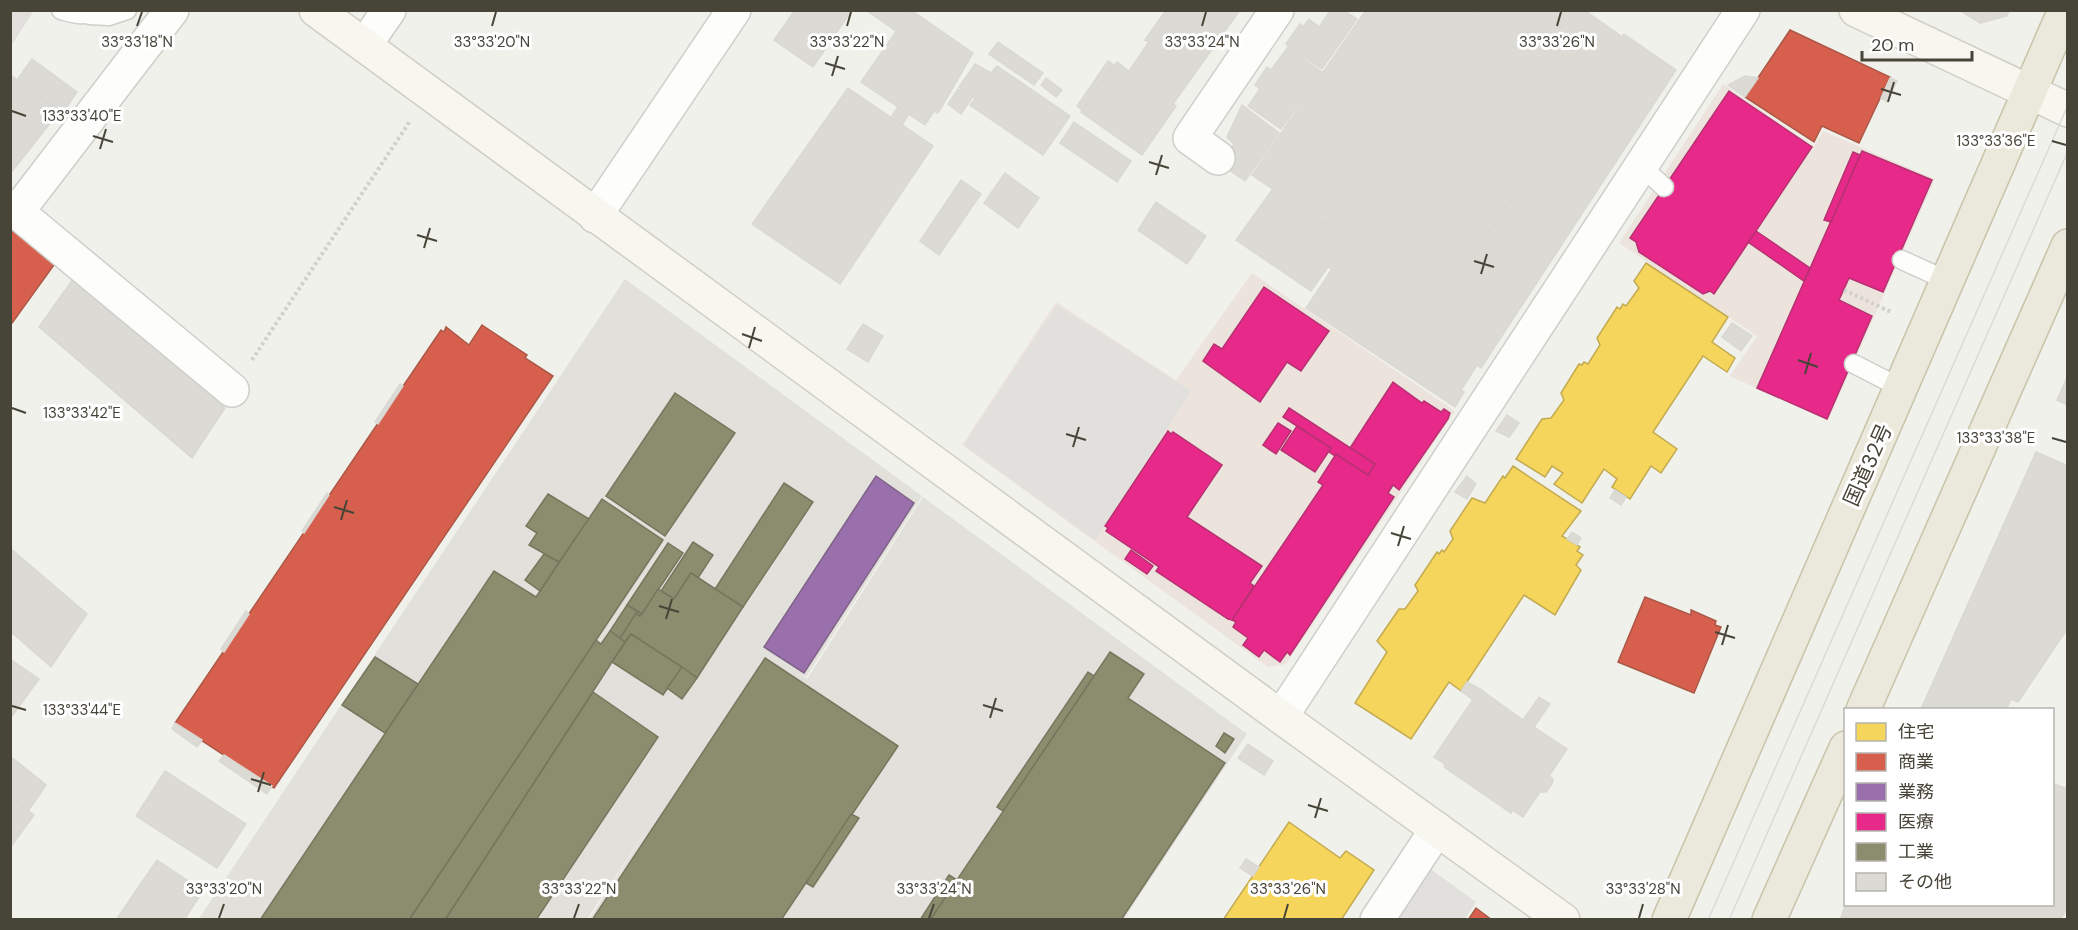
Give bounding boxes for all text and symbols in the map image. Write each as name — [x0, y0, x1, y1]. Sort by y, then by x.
scale bar — [1862, 24, 1972, 62]
text: 33°33'18"N — [101, 32, 173, 52]
text: 33°33'20"N — [454, 32, 530, 52]
text: 33°33'22"N — [809, 32, 885, 52]
text: 33°33'24"N — [1164, 32, 1240, 52]
text: 33°33'26"N — [1519, 32, 1595, 52]
text: 20 m — [1871, 33, 1914, 57]
text: 133°33'40"E — [42, 106, 122, 126]
text: 133°33'36"E — [1957, 131, 2035, 151]
text: 133°33'42"E — [43, 403, 121, 423]
street label: 国道32号 — [1837, 419, 1899, 511]
text: 133°33'38"E — [1957, 428, 2035, 448]
text: 133°33'44"E — [43, 700, 121, 720]
legend — [1844, 708, 2054, 906]
text: 住宅 — [1898, 720, 1934, 744]
text: 商業 — [1898, 750, 1934, 774]
text: 業務 — [1898, 780, 1934, 804]
text: 医療 — [1898, 810, 1934, 834]
text: 工業 — [1898, 840, 1934, 864]
text: その他 — [1898, 870, 1952, 894]
text: 33°33'20"N — [186, 879, 262, 899]
text: 33°33'22"N — [541, 879, 617, 899]
text: 33°33'24"N — [896, 879, 972, 899]
text: 33°33'26"N — [1250, 879, 1326, 899]
text: 33°33'28"N — [1605, 879, 1681, 899]

